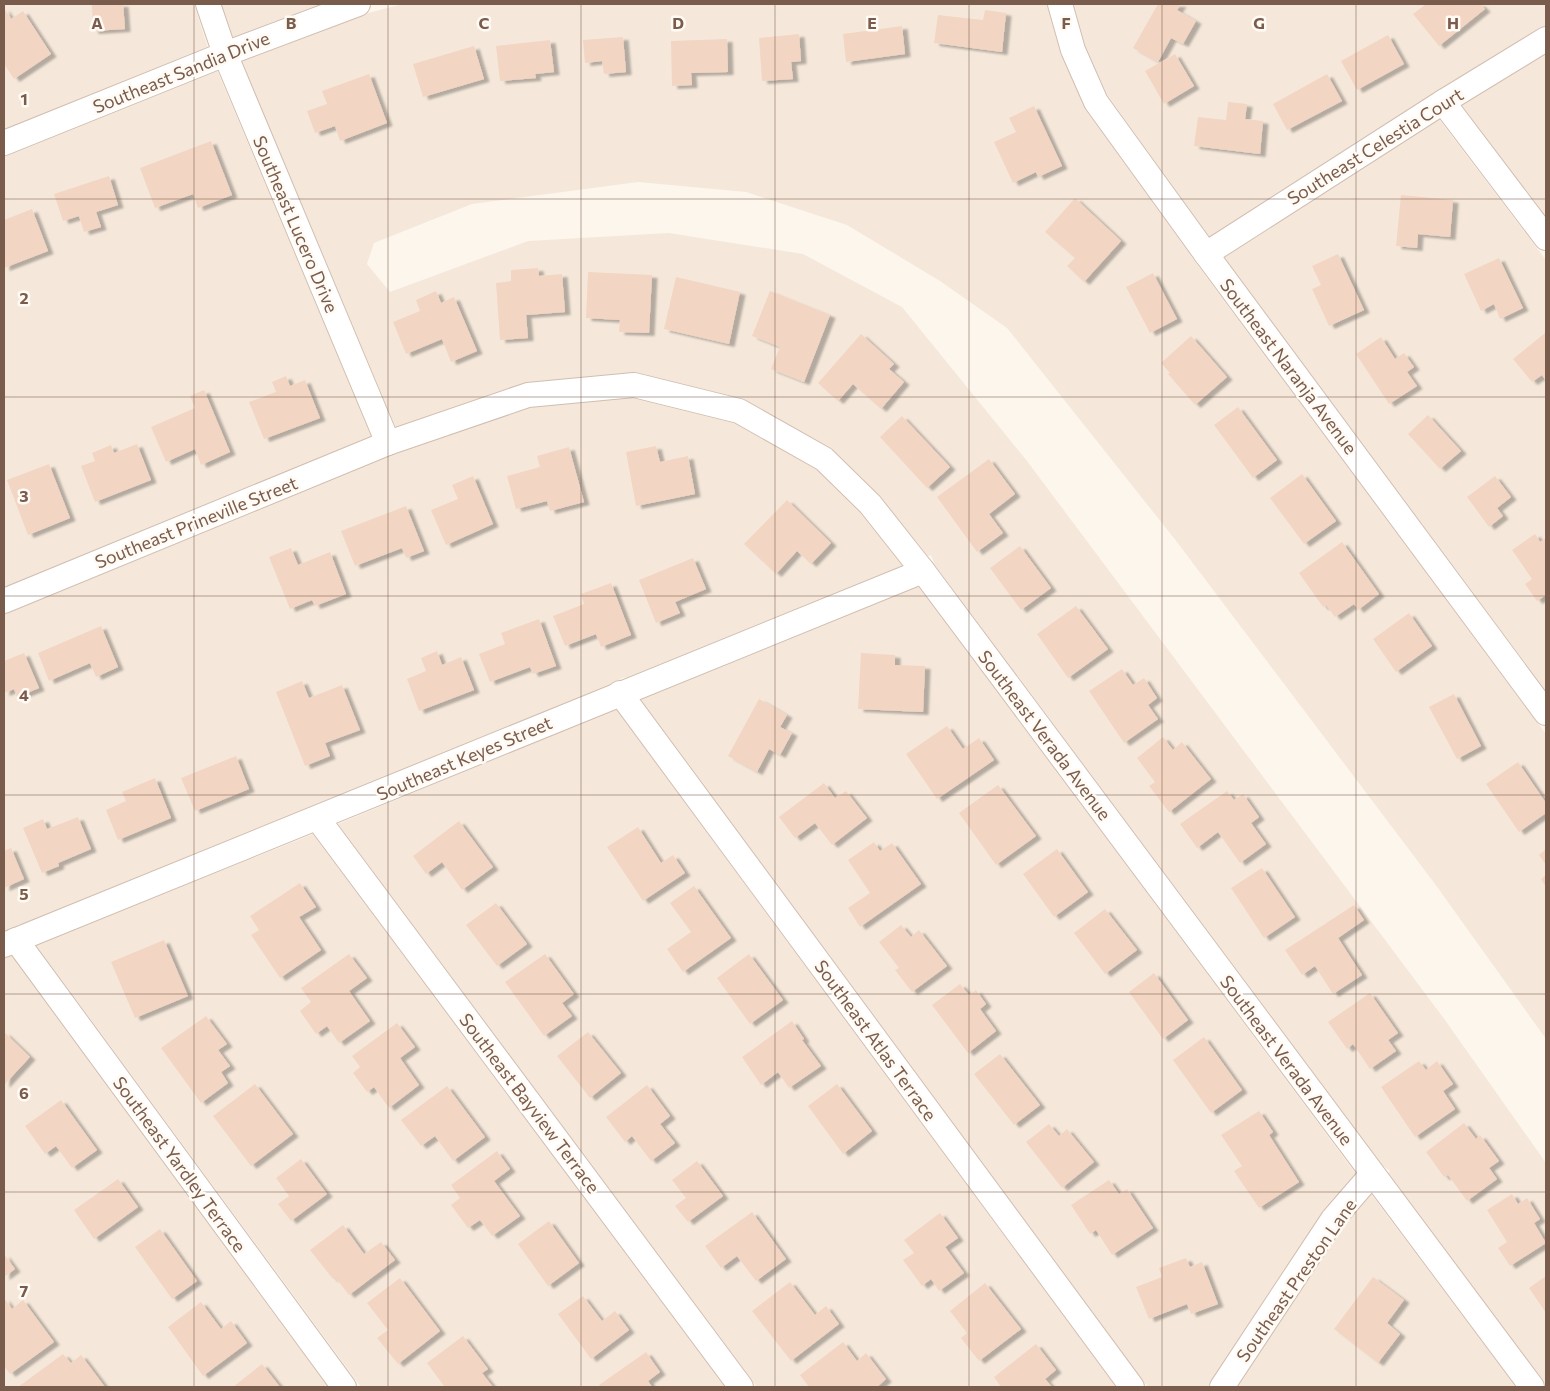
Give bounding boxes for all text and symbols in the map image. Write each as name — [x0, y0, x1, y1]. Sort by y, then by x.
text: A — [91, 13, 103, 32]
text: B — [286, 13, 297, 32]
text: C — [479, 13, 490, 32]
text: D — [672, 13, 684, 32]
text: E — [867, 13, 877, 32]
text: F — [1061, 13, 1071, 32]
text: G — [1253, 13, 1265, 32]
text: H — [1447, 13, 1459, 32]
street label: Southeast Sandia Drive — [89, 26, 273, 118]
street label: Southeast Celestia Court — [1283, 83, 1467, 209]
text: 1 — [20, 89, 28, 108]
street label: Southeast Lucero Drive — [249, 132, 343, 316]
street label: Southeast Naranja Avenue — [1216, 274, 1362, 458]
text: 2 — [19, 288, 29, 307]
street label: Southeast Prineville Street — [92, 471, 300, 573]
text: 3 — [19, 486, 29, 505]
street label: Southeast Verada Avenue — [974, 646, 1116, 824]
text: 4 — [19, 685, 29, 704]
street label: Southeast Keyes Street — [373, 711, 555, 805]
text: 5 — [19, 884, 29, 903]
street label: Southeast Atlas Terrace — [810, 955, 942, 1125]
street label: Southeast Verada Avenue — [1216, 971, 1358, 1149]
street label: Southeast Bayview Terrace — [455, 1009, 605, 1197]
street label: Southeast Yardley Terrace — [109, 1072, 251, 1256]
text: 6 — [19, 1083, 29, 1102]
street label: Southeast Preston Lane — [1231, 1194, 1361, 1366]
text: 7 — [20, 1281, 29, 1300]

